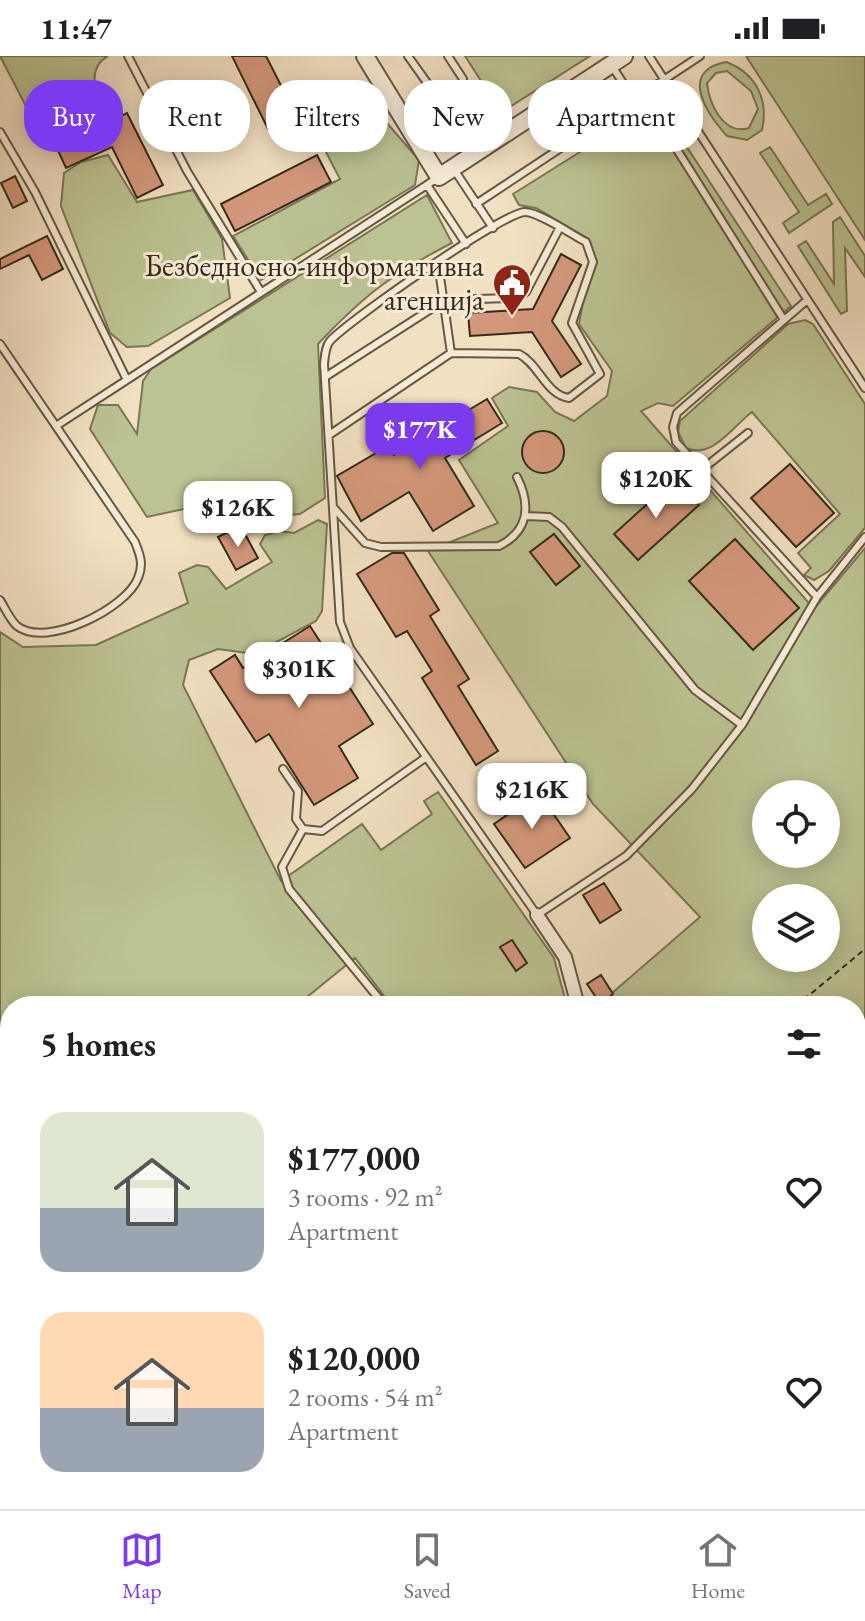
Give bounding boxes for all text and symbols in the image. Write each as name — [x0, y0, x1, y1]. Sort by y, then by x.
text: 11:47 — [40, 9, 112, 48]
chip: Buy — [24, 80, 123, 152]
chip: Rent — [139, 80, 250, 152]
chip: Filters — [266, 80, 388, 152]
chip: New — [404, 80, 512, 152]
chip: Apartment — [528, 80, 703, 152]
place label: Безбедносно-информативна агенција — [144, 246, 484, 319]
public building icon: Безбедносно-информативна агенција — [491, 262, 533, 317]
pin: $177K — [364, 403, 476, 471]
text: $177K — [383, 412, 457, 446]
pin: $120K — [600, 452, 712, 520]
text: $120K — [619, 461, 693, 495]
pin: $126K — [182, 481, 294, 549]
text: $126K — [201, 490, 275, 524]
pin: $301K — [243, 642, 355, 710]
text: $301K — [262, 651, 336, 685]
pin: $216K — [476, 763, 588, 831]
text: $216K — [495, 772, 569, 806]
map controls — [752, 780, 840, 972]
button: locate — [752, 780, 840, 868]
button: layers — [752, 884, 840, 972]
text: 5 homes — [40, 1022, 156, 1066]
icon: filters — [782, 1022, 826, 1066]
text: $177,000 — [288, 1136, 420, 1180]
icon: home — [104, 1144, 200, 1240]
icon: heart — [782, 1170, 826, 1214]
text: 3 rooms · 92 m² — [288, 1180, 443, 1214]
text: Apartment — [288, 1214, 398, 1248]
text: $120,000 — [288, 1336, 420, 1380]
icon: home — [104, 1344, 200, 1440]
icon: heart — [782, 1370, 826, 1414]
text: 2 rooms · 54 m² — [288, 1380, 443, 1414]
text: Apartment — [288, 1414, 398, 1448]
tab: Map — [120, 1528, 164, 1605]
tab: Saved — [404, 1528, 451, 1605]
tab: Home — [691, 1528, 745, 1605]

